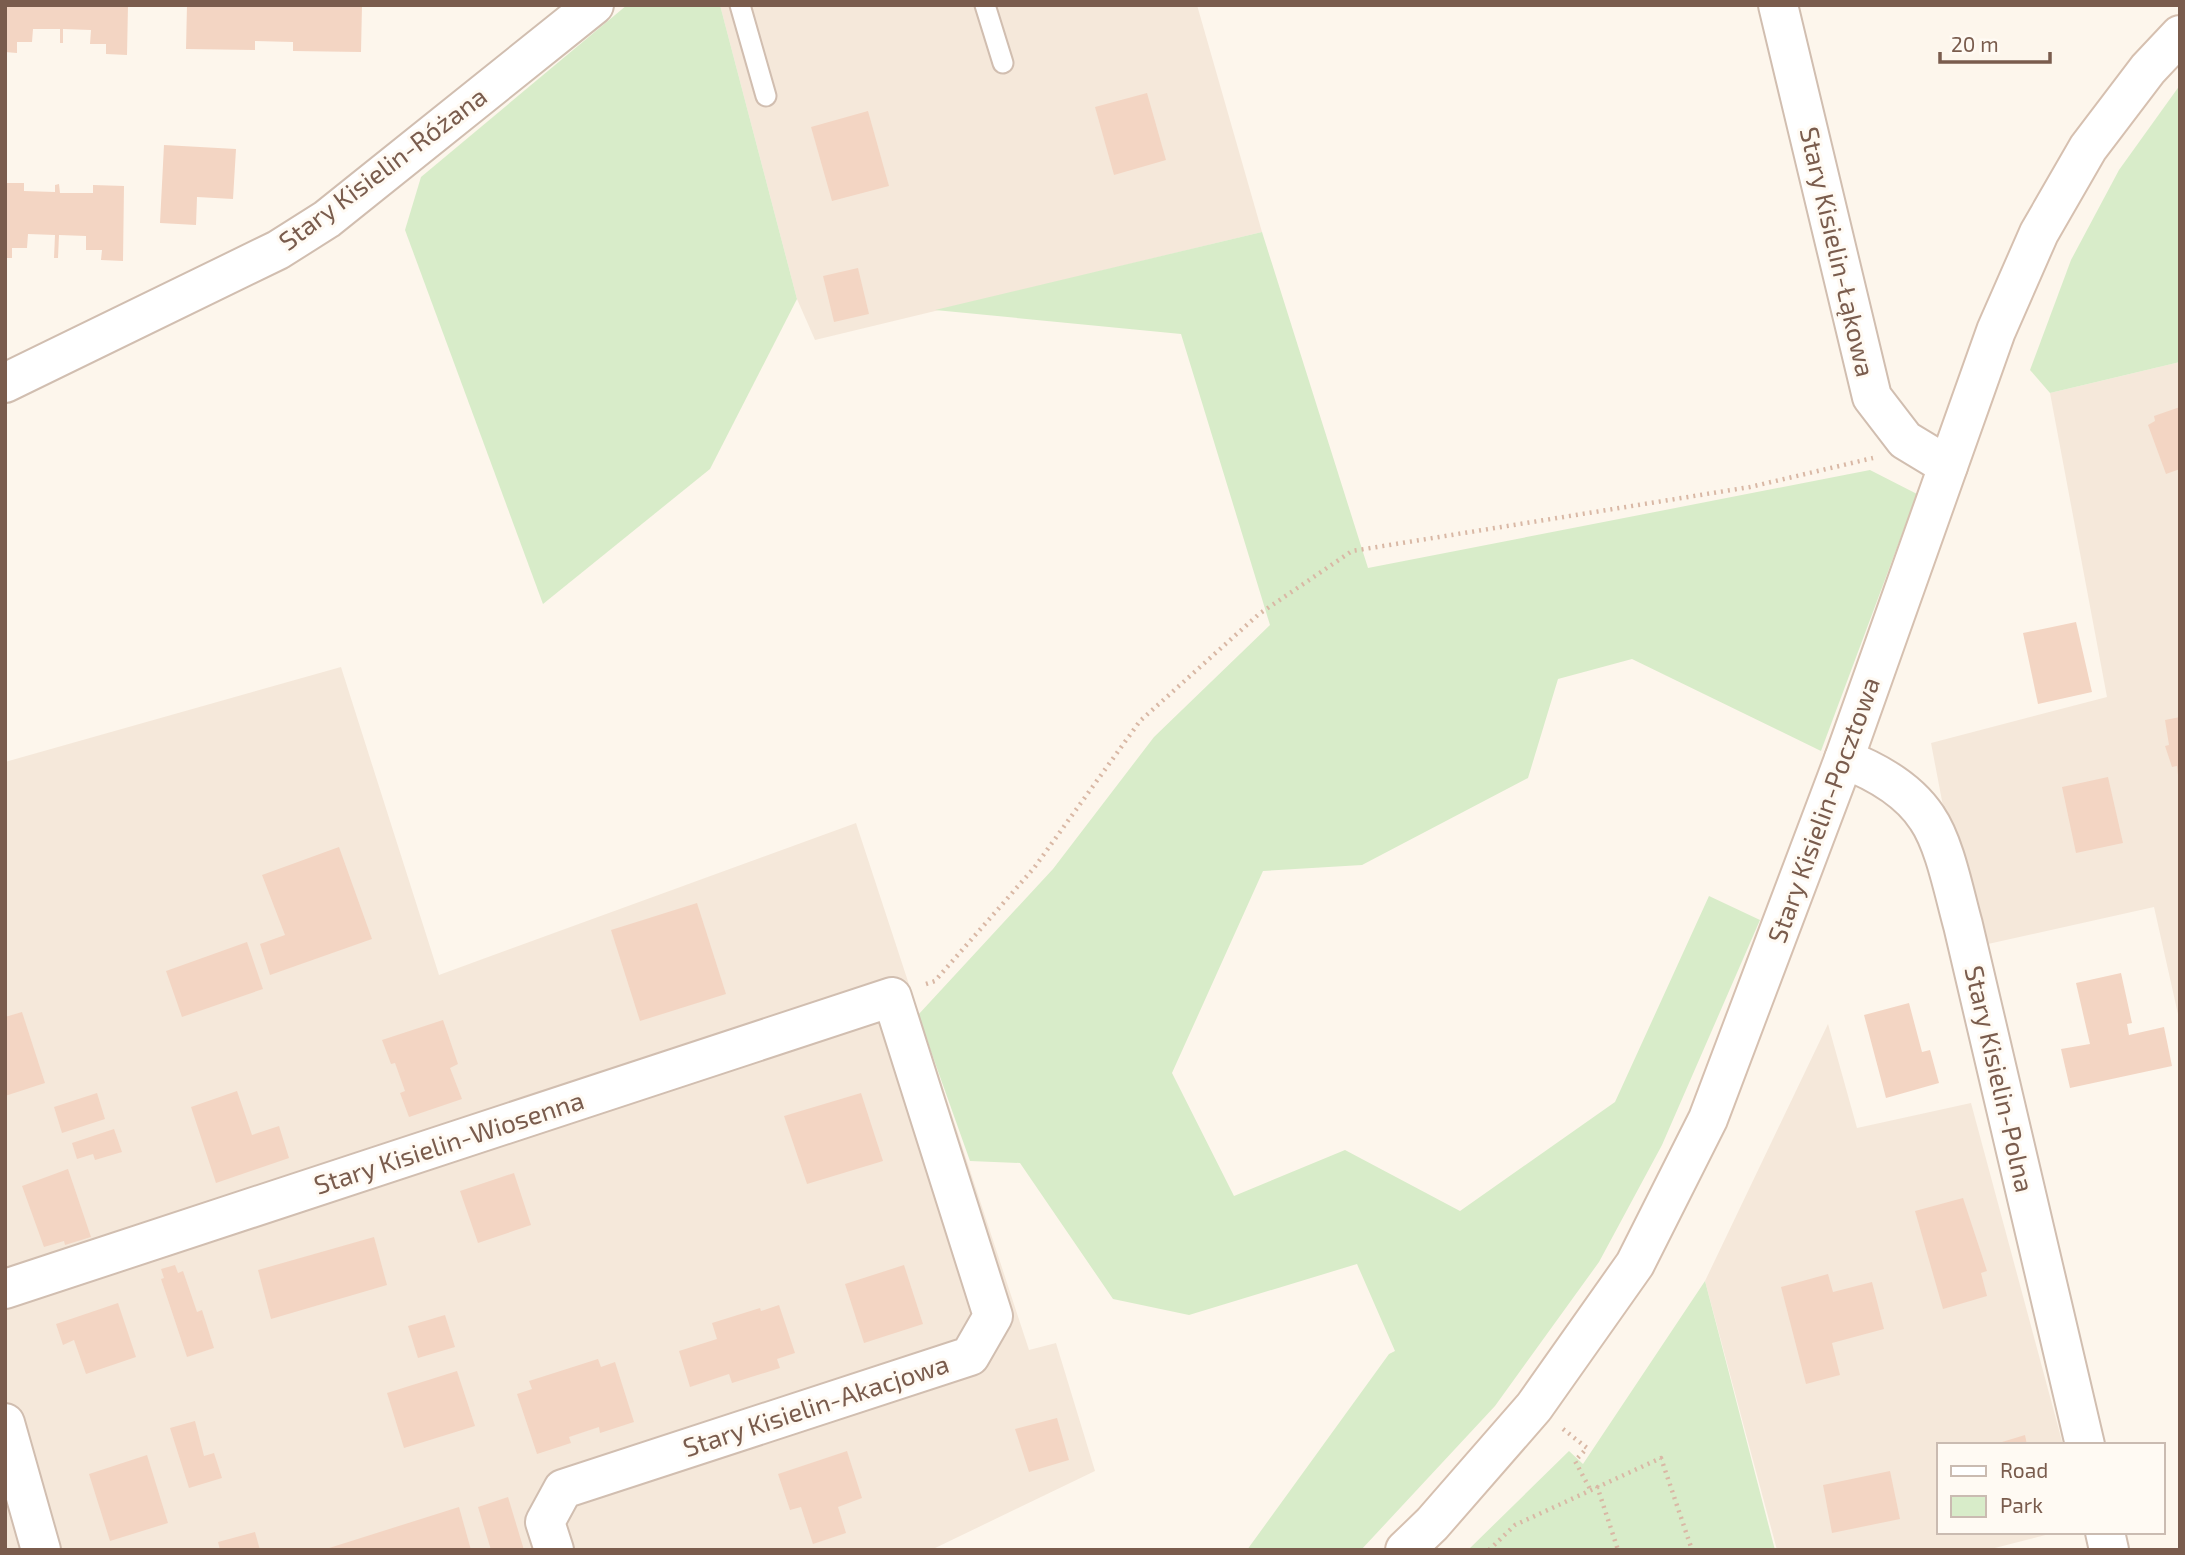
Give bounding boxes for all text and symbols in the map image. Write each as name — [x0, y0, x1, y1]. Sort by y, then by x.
scale bar — [1940, 21, 2050, 65]
text: 20 m — [1951, 31, 1999, 56]
street label: Stary Kisielin-Różana — [272, 80, 492, 256]
street label: Stary Kisielin-Łąkowa — [1795, 124, 1882, 380]
street label: Stary Kisielin-Pocztowa — [1760, 672, 1885, 947]
street label: Stary Kisielin-Polna — [1959, 962, 2042, 1195]
street label: Stary Kisielin-Wiosenna — [310, 1083, 587, 1200]
street label: Stary Kisielin-Akacjowa — [679, 1347, 952, 1462]
legend — [1937, 1443, 2164, 1534]
text: Road — [2000, 1457, 2048, 1482]
text: Park — [2000, 1492, 2043, 1517]

